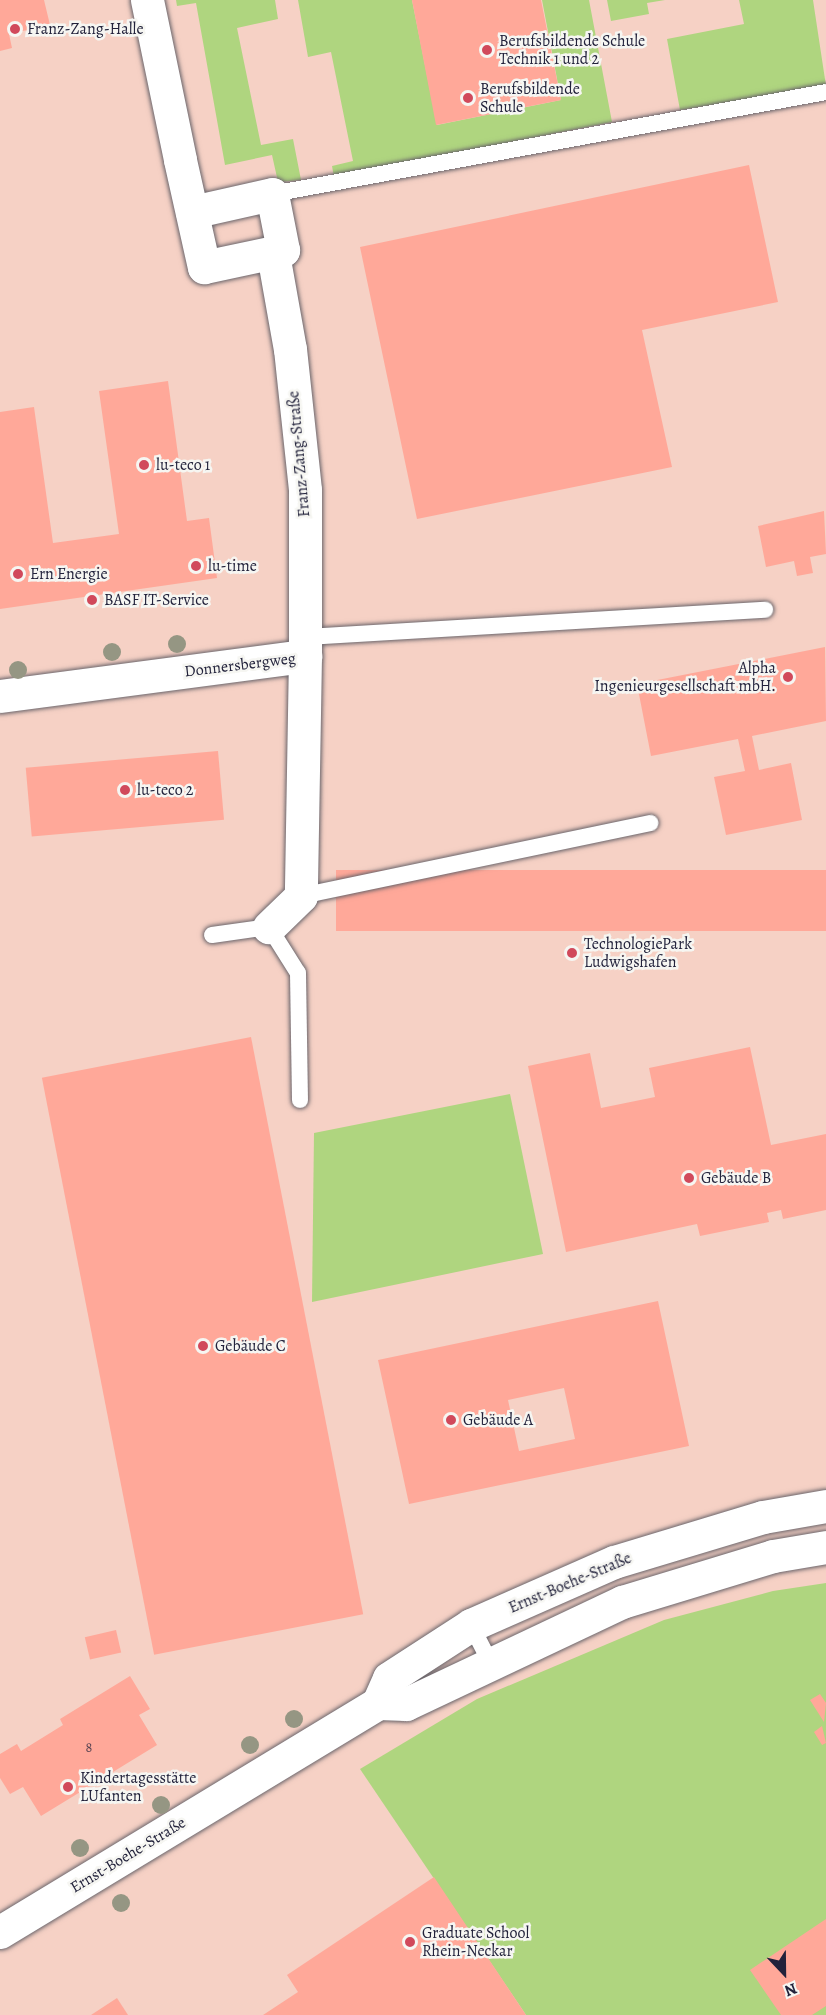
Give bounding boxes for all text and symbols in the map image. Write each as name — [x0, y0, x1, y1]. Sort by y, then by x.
place label: Franz-Zang-Halle — [27, 19, 144, 39]
marker: Franz-Zang-Halle — [8, 22, 22, 36]
place label: Berufsbildende Schule Technik 1 und 2 — [499, 31, 645, 69]
marker: Berufsbildende Schule Technik 1 und 2 — [480, 43, 494, 57]
place label: Berufsbildende Schule — [480, 79, 580, 117]
marker: Berufsbildende Schule — [461, 91, 475, 105]
street label: Franz-Zang-Straße — [284, 390, 314, 518]
place label: lu-teco 1 — [156, 455, 210, 475]
marker: lu-teco 1 — [137, 458, 151, 472]
place label: lu-time — [208, 556, 257, 576]
marker: lu-time — [189, 559, 203, 573]
place label: Ern Energie — [30, 564, 108, 584]
marker: Ern Energie — [11, 567, 25, 581]
place label: BASF IT-Service — [104, 590, 209, 610]
marker: BASF IT-Service — [85, 593, 99, 607]
street label: Donnersbergweg — [183, 649, 297, 681]
place label: Alpha Ingenieurgesellschaft mbH. — [594, 658, 776, 696]
marker: Alpha Ingenieurgesellschaft mbH. — [781, 670, 795, 684]
place label: lu-teco 2 — [137, 780, 193, 800]
marker: lu-teco 2 — [118, 783, 132, 797]
place label: TechnologiePark Ludwigshafen — [584, 934, 692, 972]
marker: TechnologiePark Ludwigshafen — [565, 946, 579, 960]
place label: Gebäude B — [701, 1168, 771, 1188]
marker: Gebäude B — [682, 1171, 696, 1185]
place label: Gebäude C — [215, 1336, 286, 1356]
marker: Gebäude C — [196, 1339, 210, 1353]
place label: Gebäude A — [463, 1410, 533, 1430]
marker: Gebäude A — [444, 1413, 458, 1427]
street label: Ernst-Boehe-Straße — [506, 1549, 634, 1617]
house number: 8 — [86, 1740, 92, 1756]
place label: Kindertagesstätte LUfanten — [80, 1768, 196, 1806]
marker: Kindertagesstätte LUfanten — [61, 1780, 75, 1794]
street label: Ernst-Boehe-Straße — [67, 1813, 189, 1897]
place label: Graduate School Rhein-Neckar — [422, 1923, 529, 1961]
marker: Graduate School Rhein-Neckar — [403, 1935, 417, 1949]
north arrow — [754, 1943, 814, 2003]
text: N — [781, 1977, 800, 2002]

